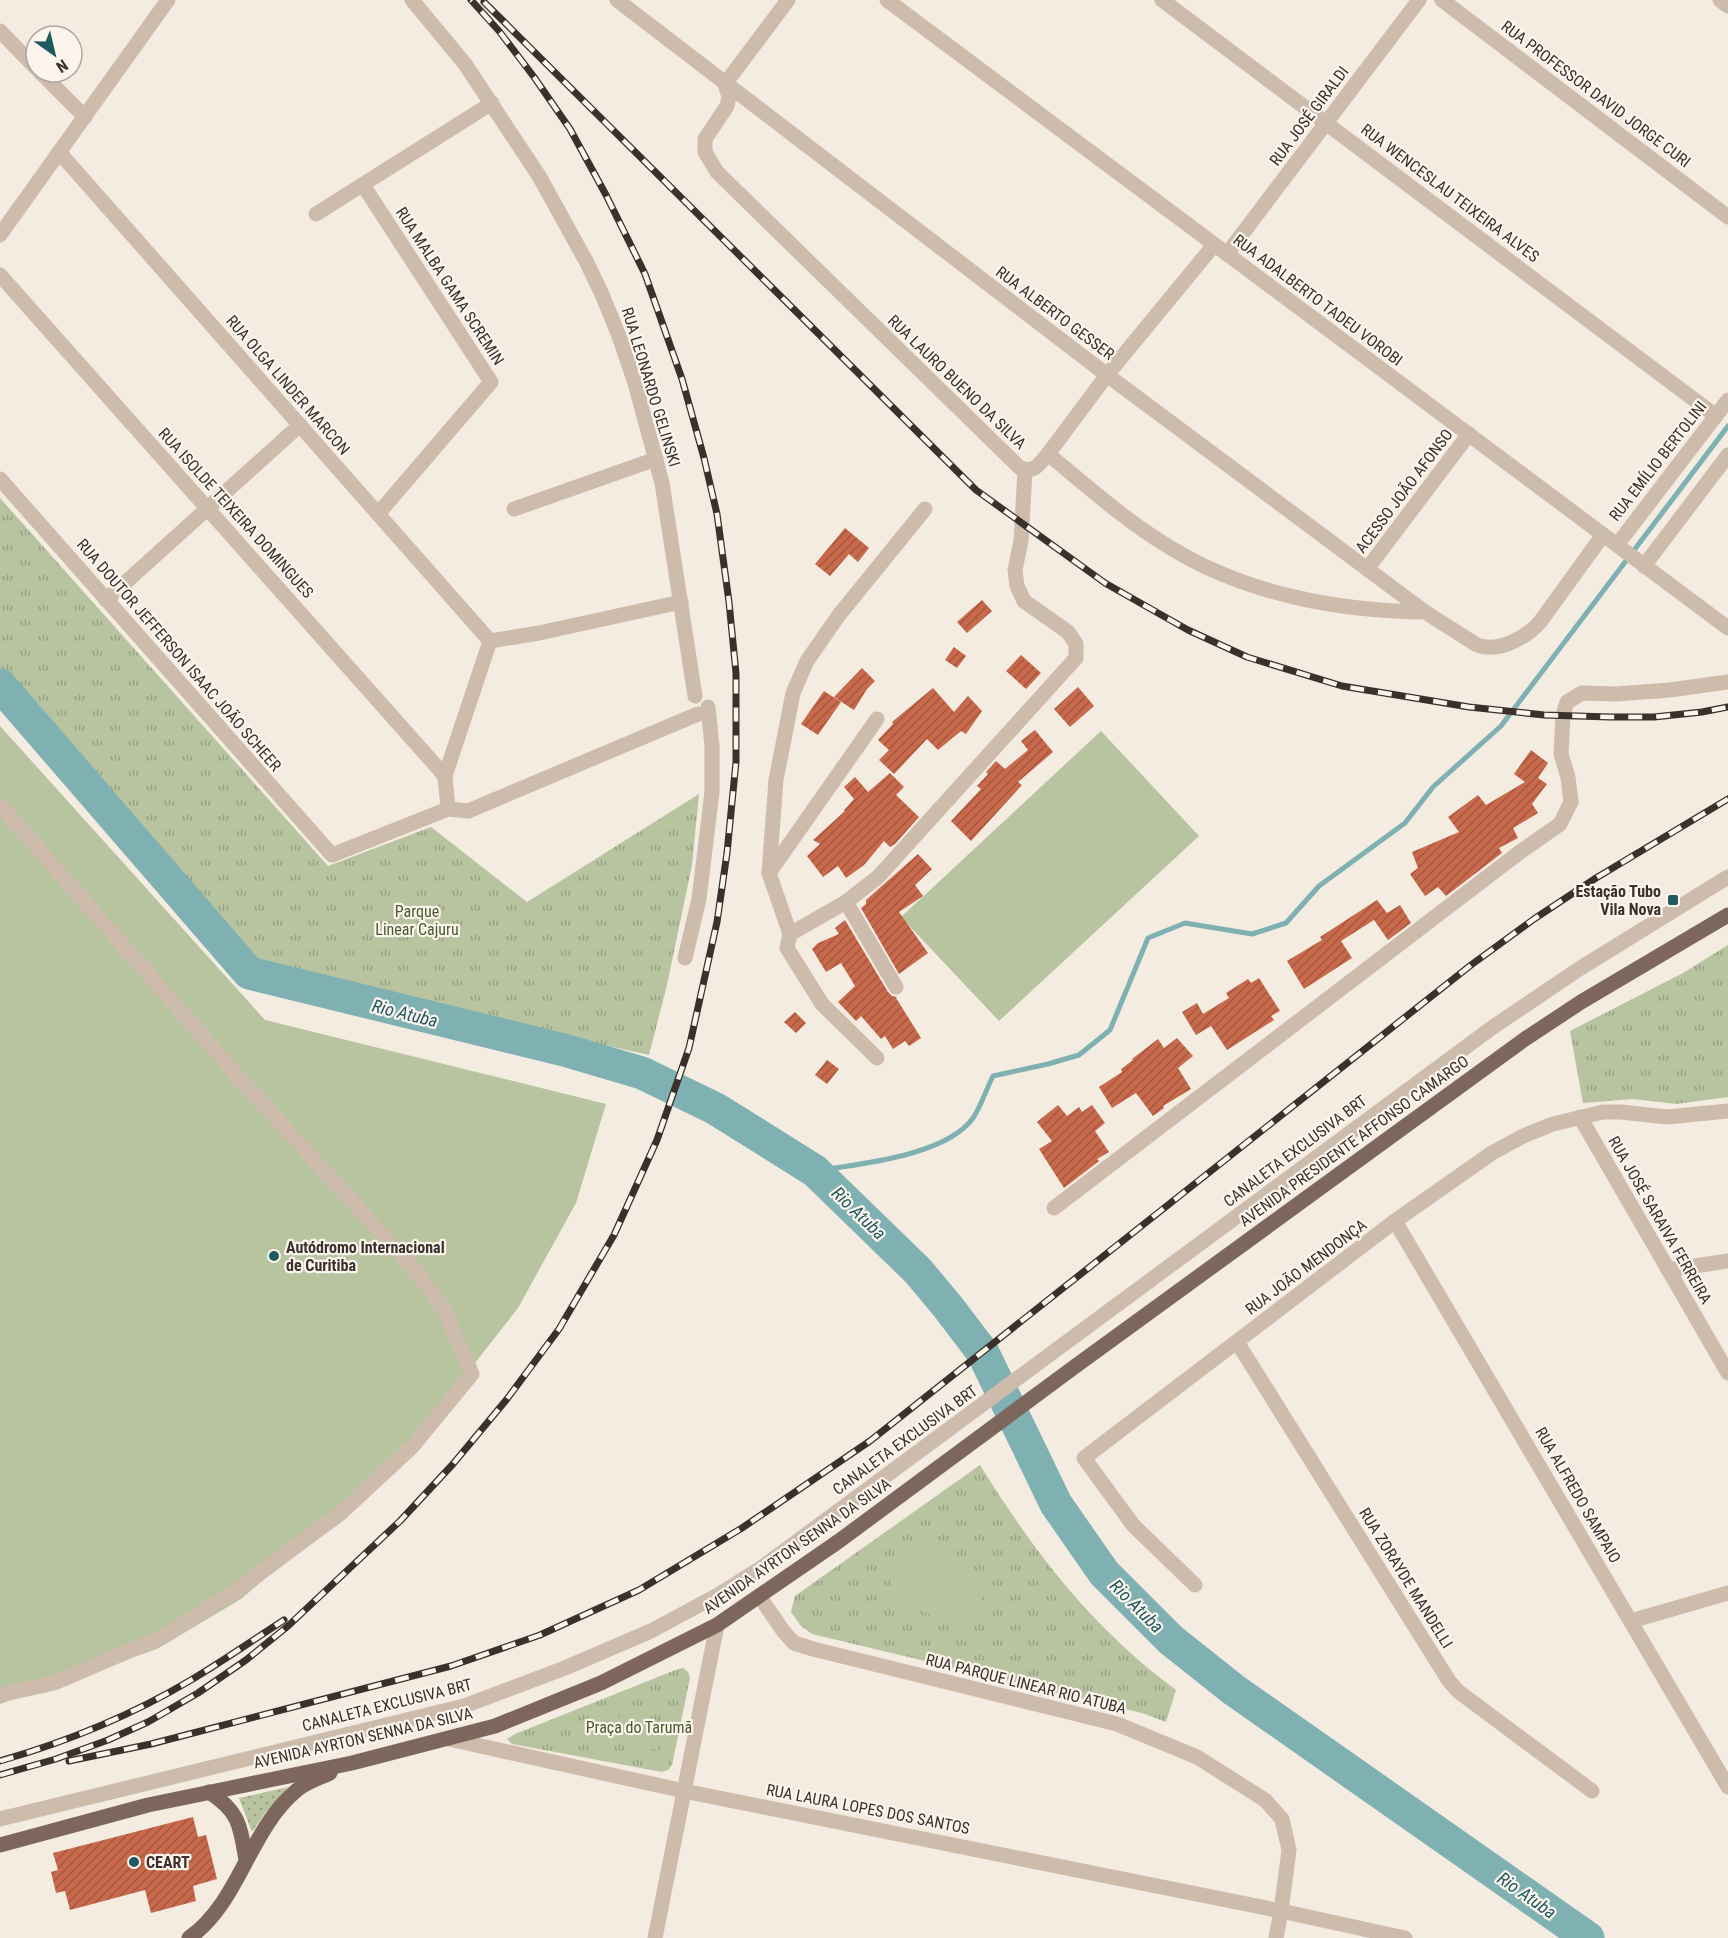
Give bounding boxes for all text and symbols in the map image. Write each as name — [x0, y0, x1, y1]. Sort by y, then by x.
street label: RUA PROFESSOR DAVID JORGE CURI — [1498, 17, 1694, 171]
north arrow — [24, 24, 84, 84]
text: N — [53, 55, 71, 77]
street label: RUA JOSÉ GIRALDI — [1265, 63, 1353, 169]
street label: RUA WENCESLAU TEIXEIRA ALVES — [1357, 120, 1543, 266]
street label: RUA MALBA GAMA SCREMIN — [392, 203, 508, 369]
street label: RUA ADALBERTO TADEU VOROBI — [1230, 230, 1406, 370]
street label: RUA ALBERTO GESSER — [992, 262, 1118, 364]
street label: RUA LEONARDO GELINSKI — [618, 305, 684, 469]
street label: RUA OLGA LINDER MARCON — [222, 311, 354, 459]
street label: RUA LAURO BUENO DA SILVA — [884, 311, 1030, 453]
street label: RUA EMÍLIO BERTOLINI — [1605, 397, 1711, 525]
street label: RUA ISOLDE TEIXEIRA DOMINGUES — [155, 424, 317, 602]
street label: ACESSO JOÃO AFONSO — [1350, 425, 1457, 557]
street label: RUA DOUTOR JEFFERSON ISAAC JOÃO SCHEER — [73, 534, 286, 775]
place label: Estação Tubo Vila Nova — [1575, 882, 1661, 919]
marker: Estação Tubo Vila Nova — [1666, 893, 1680, 907]
park label: Parque Linear Cajuru — [375, 902, 459, 939]
water label: Rio Atuba — [370, 995, 440, 1031]
street label: AVENIDA PRESIDENTE AFFONSO CAMARGO — [1236, 1051, 1472, 1231]
street label: CANALETA EXCLUSIVA BRT — [1220, 1091, 1370, 1211]
street label: RUA JOSÉ SARAIVA FERREIRA — [1604, 1133, 1716, 1307]
water label: Rio Atuba — [828, 1182, 890, 1244]
street label: RUA JOÃO MENDONÇA — [1241, 1214, 1370, 1319]
place label: Autódromo Internacional de Curitiba — [286, 1238, 445, 1275]
marker: Autódromo Internacional de Curitiba — [267, 1249, 281, 1263]
street label: CANALETA EXCLUSIVA BRT — [829, 1381, 981, 1499]
street label: RUA ALFREDO SAMPAIO — [1531, 1424, 1625, 1566]
street label: AVENIDA AYRTON SENNA DA SILVA — [700, 1474, 894, 1618]
street label: RUA ZORAYDE MANDELLI — [1355, 1504, 1457, 1652]
water label: Rio Atuba — [1106, 1575, 1168, 1637]
street label: RUA PARQUE LINEAR RIO ATUBA — [924, 1650, 1128, 1718]
street label: CANALETA EXCLUSIVA BRT — [300, 1675, 474, 1735]
street label: AVENIDA AYRTON SENNA DA SILVA — [252, 1703, 474, 1773]
park label: Praça do Tarumã — [586, 1718, 692, 1737]
street label: RUA LAURA LOPES DOS SANTOS — [765, 1780, 971, 1838]
place label: CEART — [146, 1853, 190, 1872]
marker: CEART — [127, 1855, 141, 1869]
water label: Rio Atuba — [1494, 1867, 1560, 1923]

